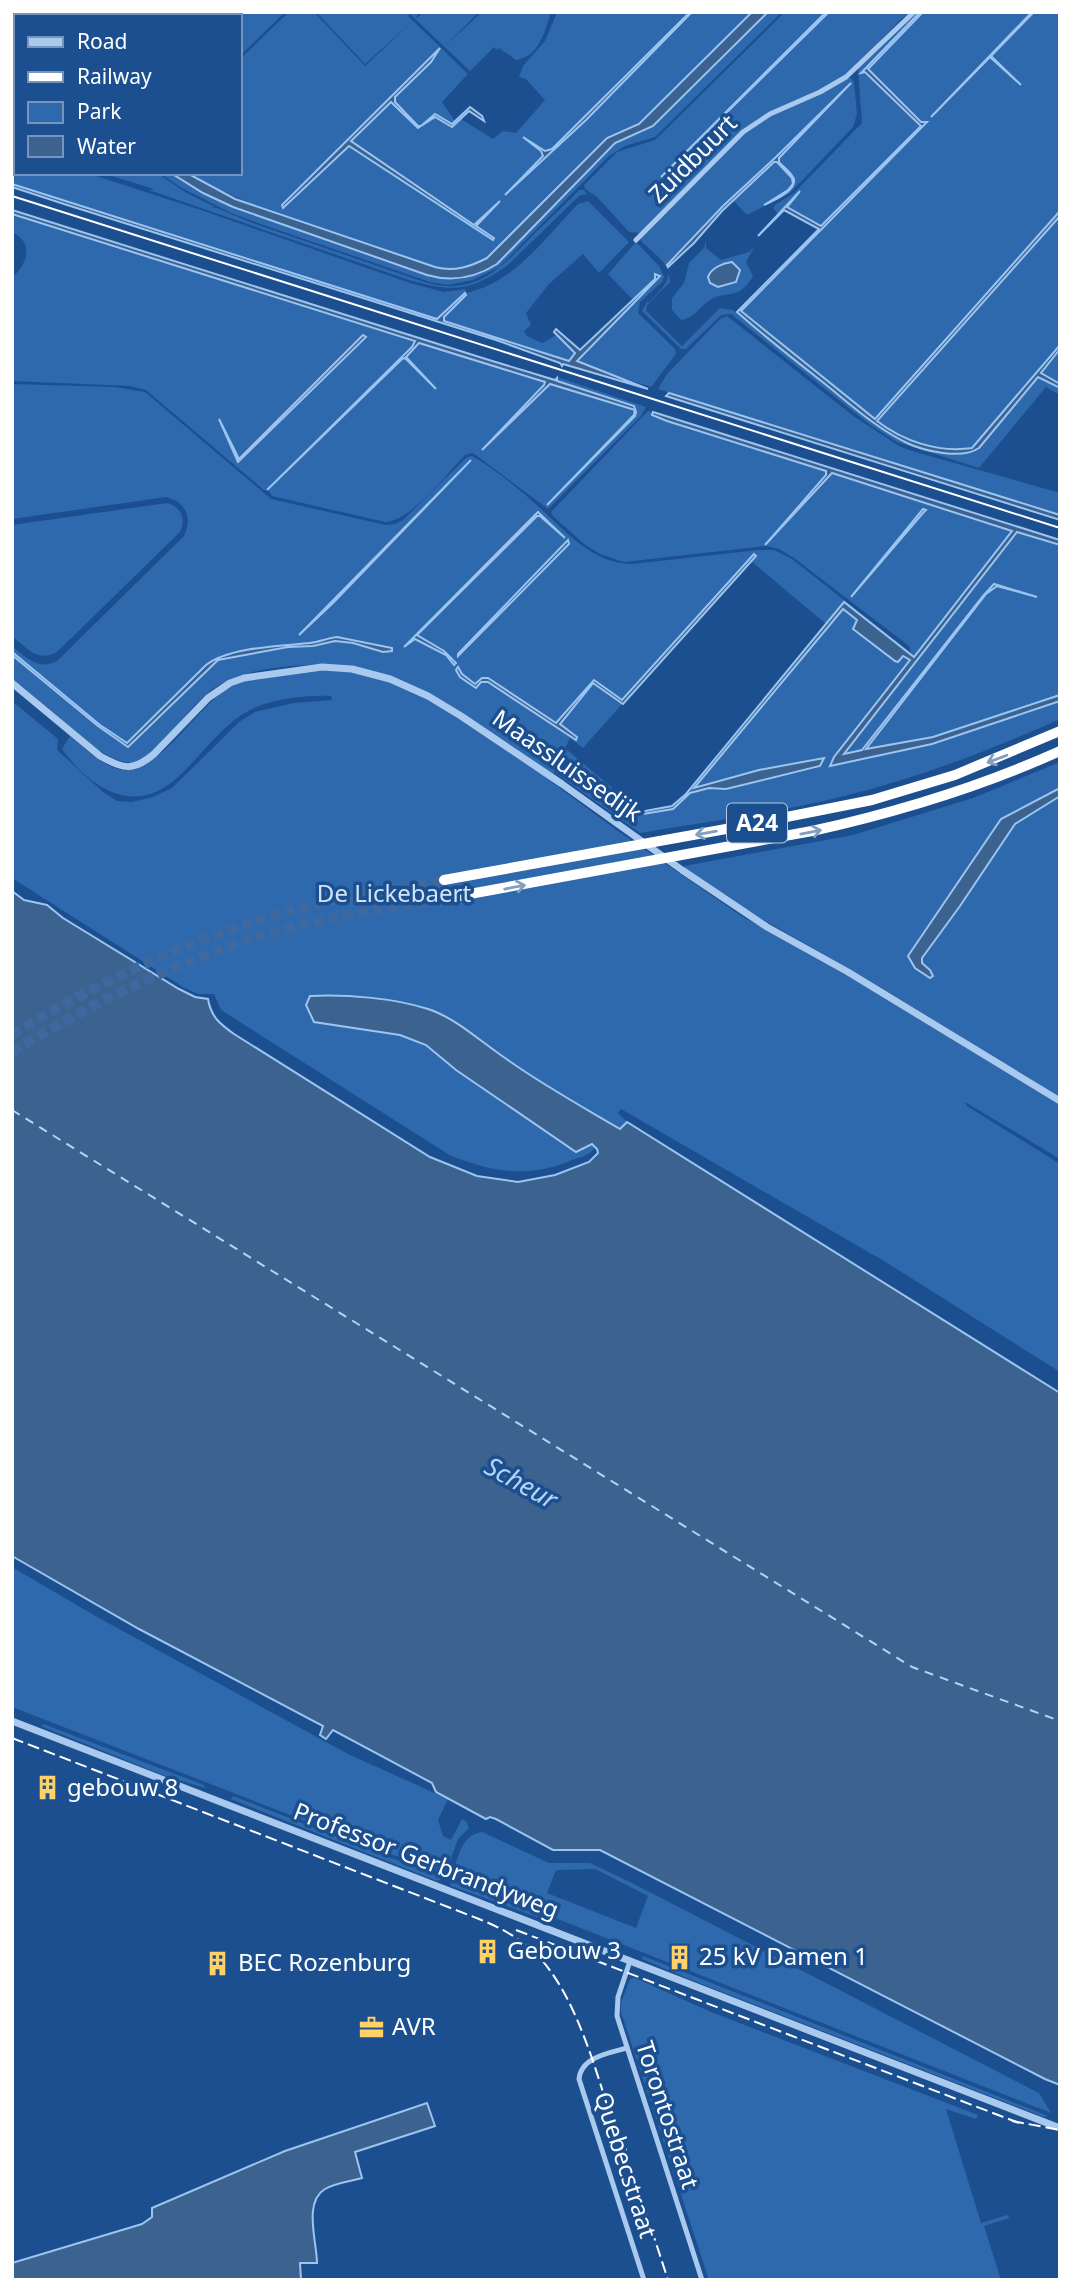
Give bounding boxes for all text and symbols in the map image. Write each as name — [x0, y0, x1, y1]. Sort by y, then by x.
legend — [14, 14, 242, 175]
text: Road — [77, 27, 127, 55]
text: Railway — [77, 62, 152, 90]
text: Park — [77, 97, 122, 125]
street label: Zuidbuurt — [640, 106, 744, 209]
text: Water — [77, 132, 136, 160]
street label: Maassluissedijk — [487, 701, 649, 829]
one-way arrow — [987, 753, 1009, 766]
road number: A24 — [727, 804, 787, 842]
one-way arrow — [799, 824, 822, 838]
one-way arrow — [695, 827, 718, 840]
park label: De Lickebaert — [317, 876, 471, 909]
one-way arrow — [503, 879, 526, 893]
water label: Scheur — [478, 1447, 566, 1518]
place label: gebouw 8 — [67, 1770, 178, 1803]
building icon: gebouw 8 — [33, 1774, 61, 1802]
street label: Professor Gerbrandyweg — [289, 1794, 564, 1925]
place label: Gebouw 3 — [507, 1933, 621, 1966]
building icon: Gebouw 3 — [473, 1937, 501, 1965]
place label: 25 kV Damen 1 — [699, 1939, 868, 1972]
building icon: 25 kV Damen 1 — [665, 1943, 693, 1971]
place label: BEC Rozenburg — [238, 1945, 411, 1978]
building icon: BEC Rozenburg — [204, 1949, 232, 1977]
place label: AVR — [392, 2009, 436, 2042]
office icon: AVR — [358, 2013, 386, 2041]
street label: Torontostraat — [629, 2037, 708, 2193]
street label: Quebecstraat — [587, 2087, 666, 2242]

